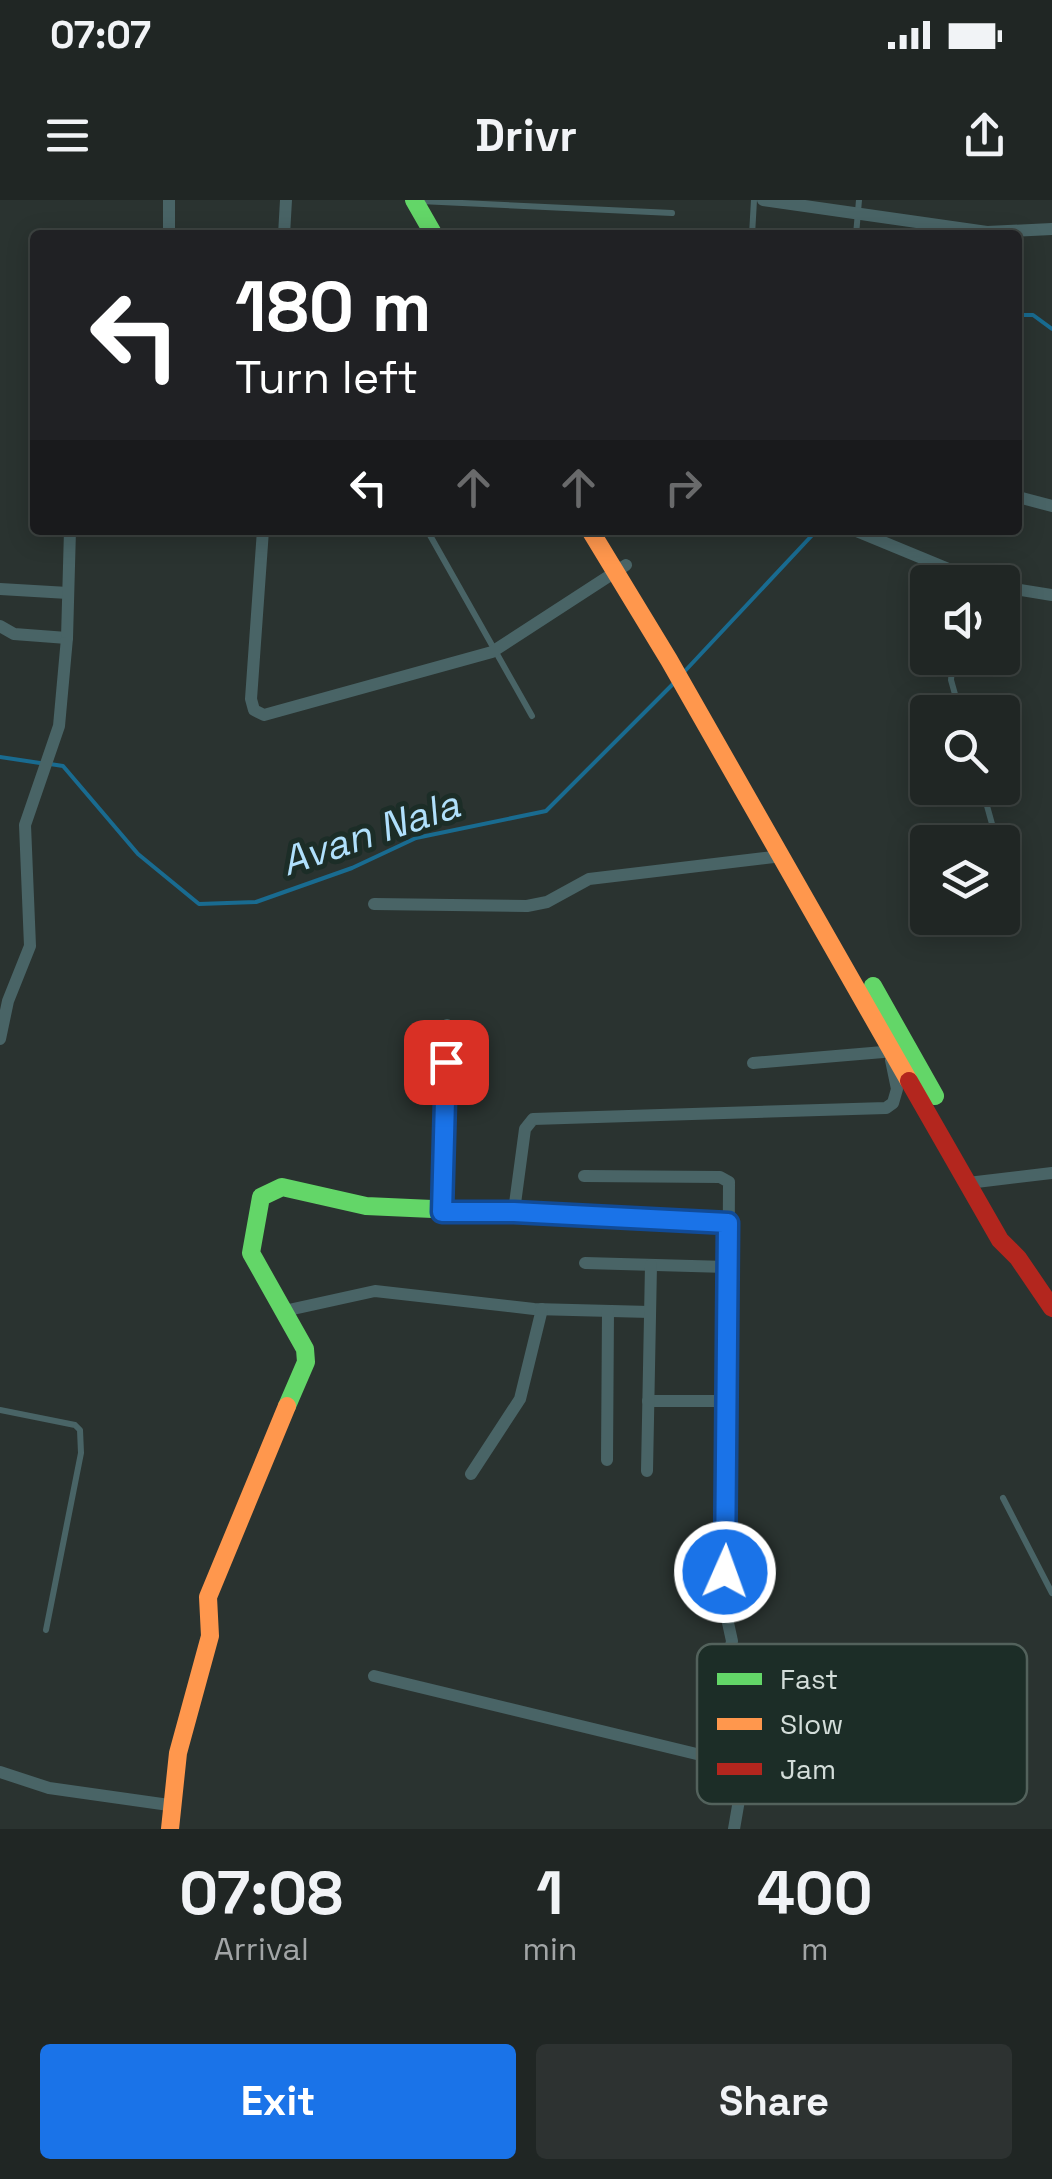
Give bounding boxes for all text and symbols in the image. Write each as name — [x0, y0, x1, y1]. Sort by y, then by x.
text: 07:07 — [50, 11, 151, 59]
text: Drivr — [475, 107, 577, 164]
icon: menu — [40, 108, 95, 163]
icon: share — [957, 108, 1012, 163]
text: 180 m — [235, 262, 432, 351]
icon: left — [70, 270, 200, 400]
text: Turn left — [235, 349, 418, 406]
icon: left — [341, 460, 396, 515]
icon: ahead — [446, 460, 501, 515]
icon: ahead — [551, 460, 606, 515]
icon: right — [656, 460, 711, 515]
map controls — [910, 565, 1020, 935]
button: sound — [910, 565, 1020, 675]
button: search — [910, 695, 1020, 805]
water label: Avan Nala — [274, 778, 467, 887]
button: layers — [910, 825, 1020, 935]
pin — [404, 1020, 489, 1105]
icon: arrive — [419, 1035, 474, 1090]
position arrow — [673, 1520, 777, 1624]
legend — [697, 1644, 1027, 1804]
text: Fast — [780, 1661, 838, 1697]
text: Slow — [780, 1706, 843, 1742]
text: Jam — [780, 1751, 836, 1787]
text: 07:08 — [179, 1855, 343, 1932]
text: 1 — [536, 1855, 563, 1932]
text: 400 — [757, 1855, 873, 1932]
text: Arrival — [214, 1929, 309, 1969]
text: min — [522, 1929, 577, 1969]
text: m — [801, 1929, 828, 1969]
button: Exit — [40, 2044, 516, 2159]
button: Share — [536, 2044, 1012, 2159]

